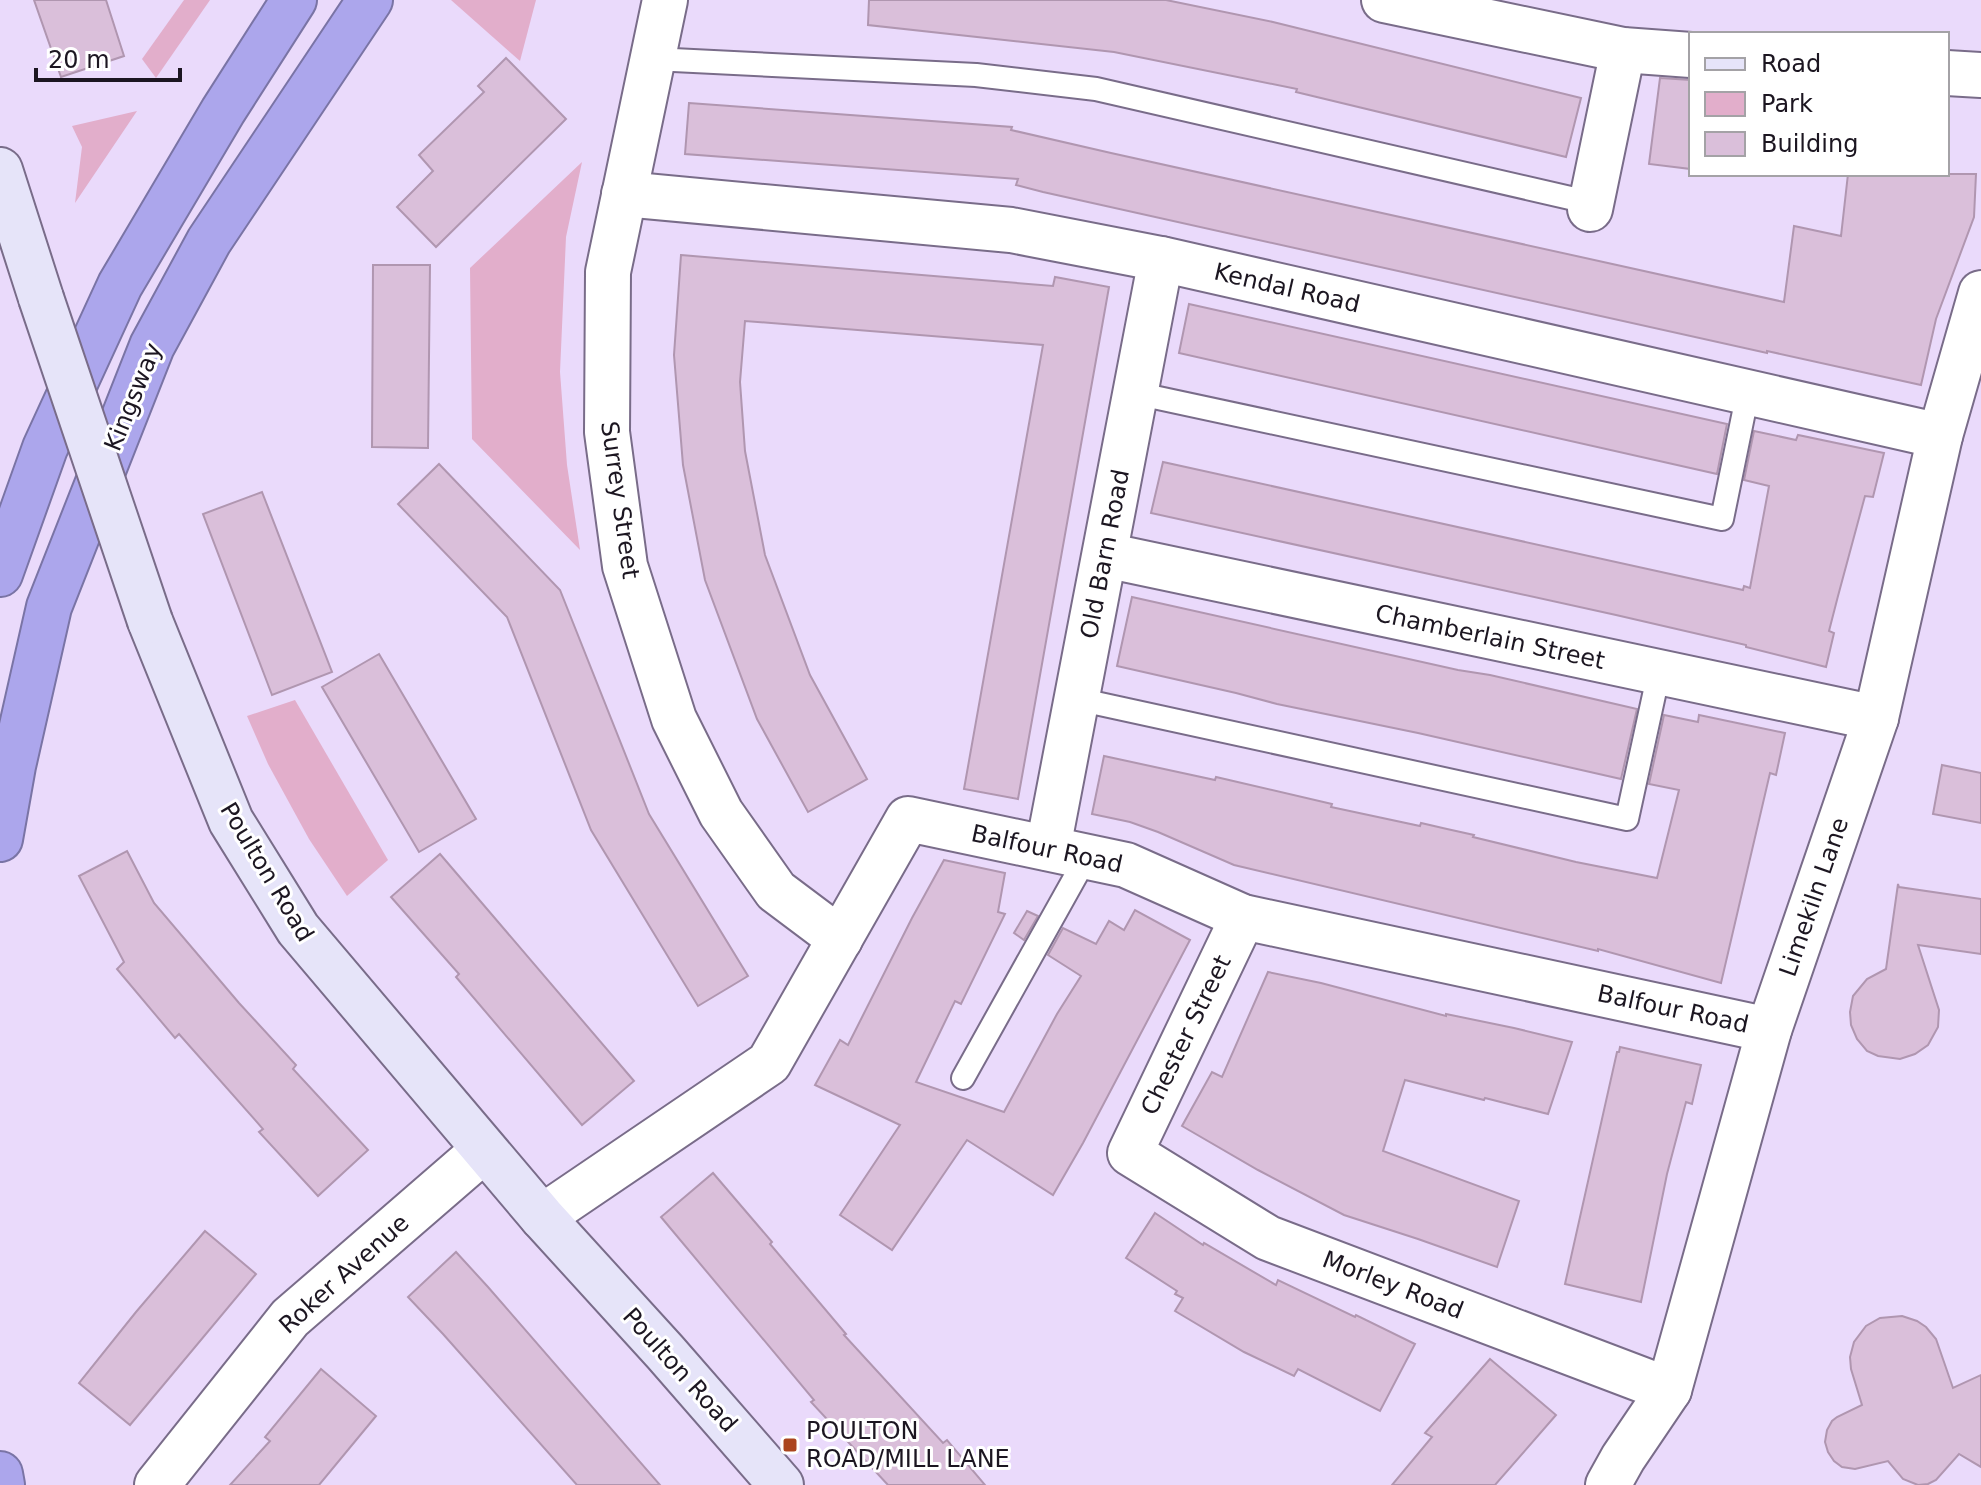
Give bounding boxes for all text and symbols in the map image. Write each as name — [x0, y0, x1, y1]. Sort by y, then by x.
scale bar — [36, 32, 180, 82]
legend — [1689, 32, 1949, 176]
text: 20 m — [48, 46, 110, 74]
text: Road — [1761, 50, 1821, 78]
text: Park — [1761, 90, 1813, 118]
text: Building — [1761, 130, 1858, 158]
street label: Kendal Road — [1211, 258, 1363, 318]
street label: Kingsway — [99, 339, 167, 455]
street label: Surrey Street — [595, 419, 645, 581]
street label: Old Barn Road — [1075, 467, 1135, 641]
street label: Chamberlain Street — [1373, 599, 1607, 675]
street label: Poulton Road — [214, 797, 320, 947]
street label: Limekiln Lane — [1774, 814, 1854, 980]
street label: Balfour Road — [969, 819, 1125, 879]
street label: Chester Street — [1135, 951, 1237, 1119]
street label: Balfour Road — [1595, 979, 1751, 1039]
street label: Roker Avenue — [273, 1208, 415, 1340]
street label: Morley Road — [1319, 1245, 1467, 1325]
street label: Poulton Road — [617, 1302, 743, 1438]
place label: POULTON ROAD/MILL LANE — [806, 1417, 1010, 1473]
marker: POULTON ROAD/MILL LANE — [781, 1436, 799, 1454]

